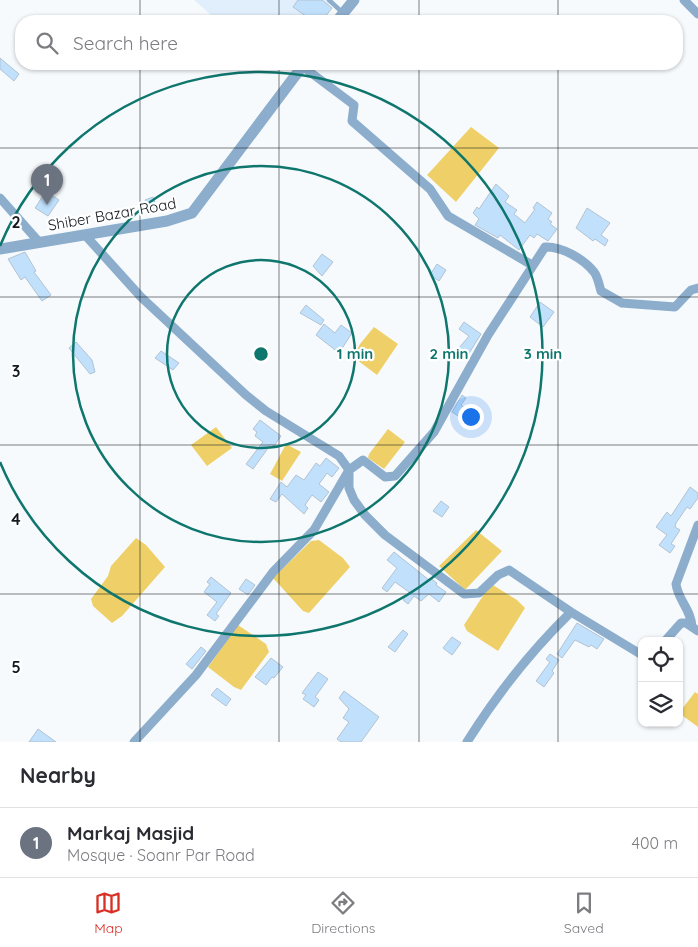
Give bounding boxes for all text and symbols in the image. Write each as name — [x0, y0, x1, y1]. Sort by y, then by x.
search box — [15, 15, 683, 70]
icon: search — [33, 29, 61, 57]
text: Search here — [73, 31, 178, 55]
pin: 1 — [31, 164, 63, 205]
street label: Shiber Bazar Road — [46, 193, 178, 235]
text: 2 — [11, 212, 21, 232]
text: 1 min — [337, 344, 373, 363]
text: 2 min — [429, 344, 469, 363]
text: 3 min — [524, 344, 562, 363]
centre of rings — [252, 345, 270, 363]
text: 3 — [12, 361, 20, 381]
your location — [458, 404, 484, 430]
text: 4 — [11, 509, 21, 529]
map controls — [638, 637, 683, 727]
button: locate — [638, 637, 683, 682]
text: 5 — [11, 657, 21, 677]
button: layers — [638, 682, 683, 727]
text: Nearby — [20, 762, 96, 788]
text: Markaj Masjid — [67, 821, 194, 845]
text: 1 — [33, 833, 39, 853]
text: 400 m — [632, 833, 678, 853]
text: Mosque · Soanr Par Road — [67, 845, 255, 865]
tab: Map — [94, 889, 123, 937]
tab: Directions — [311, 889, 375, 937]
tab: Saved — [564, 889, 604, 937]

